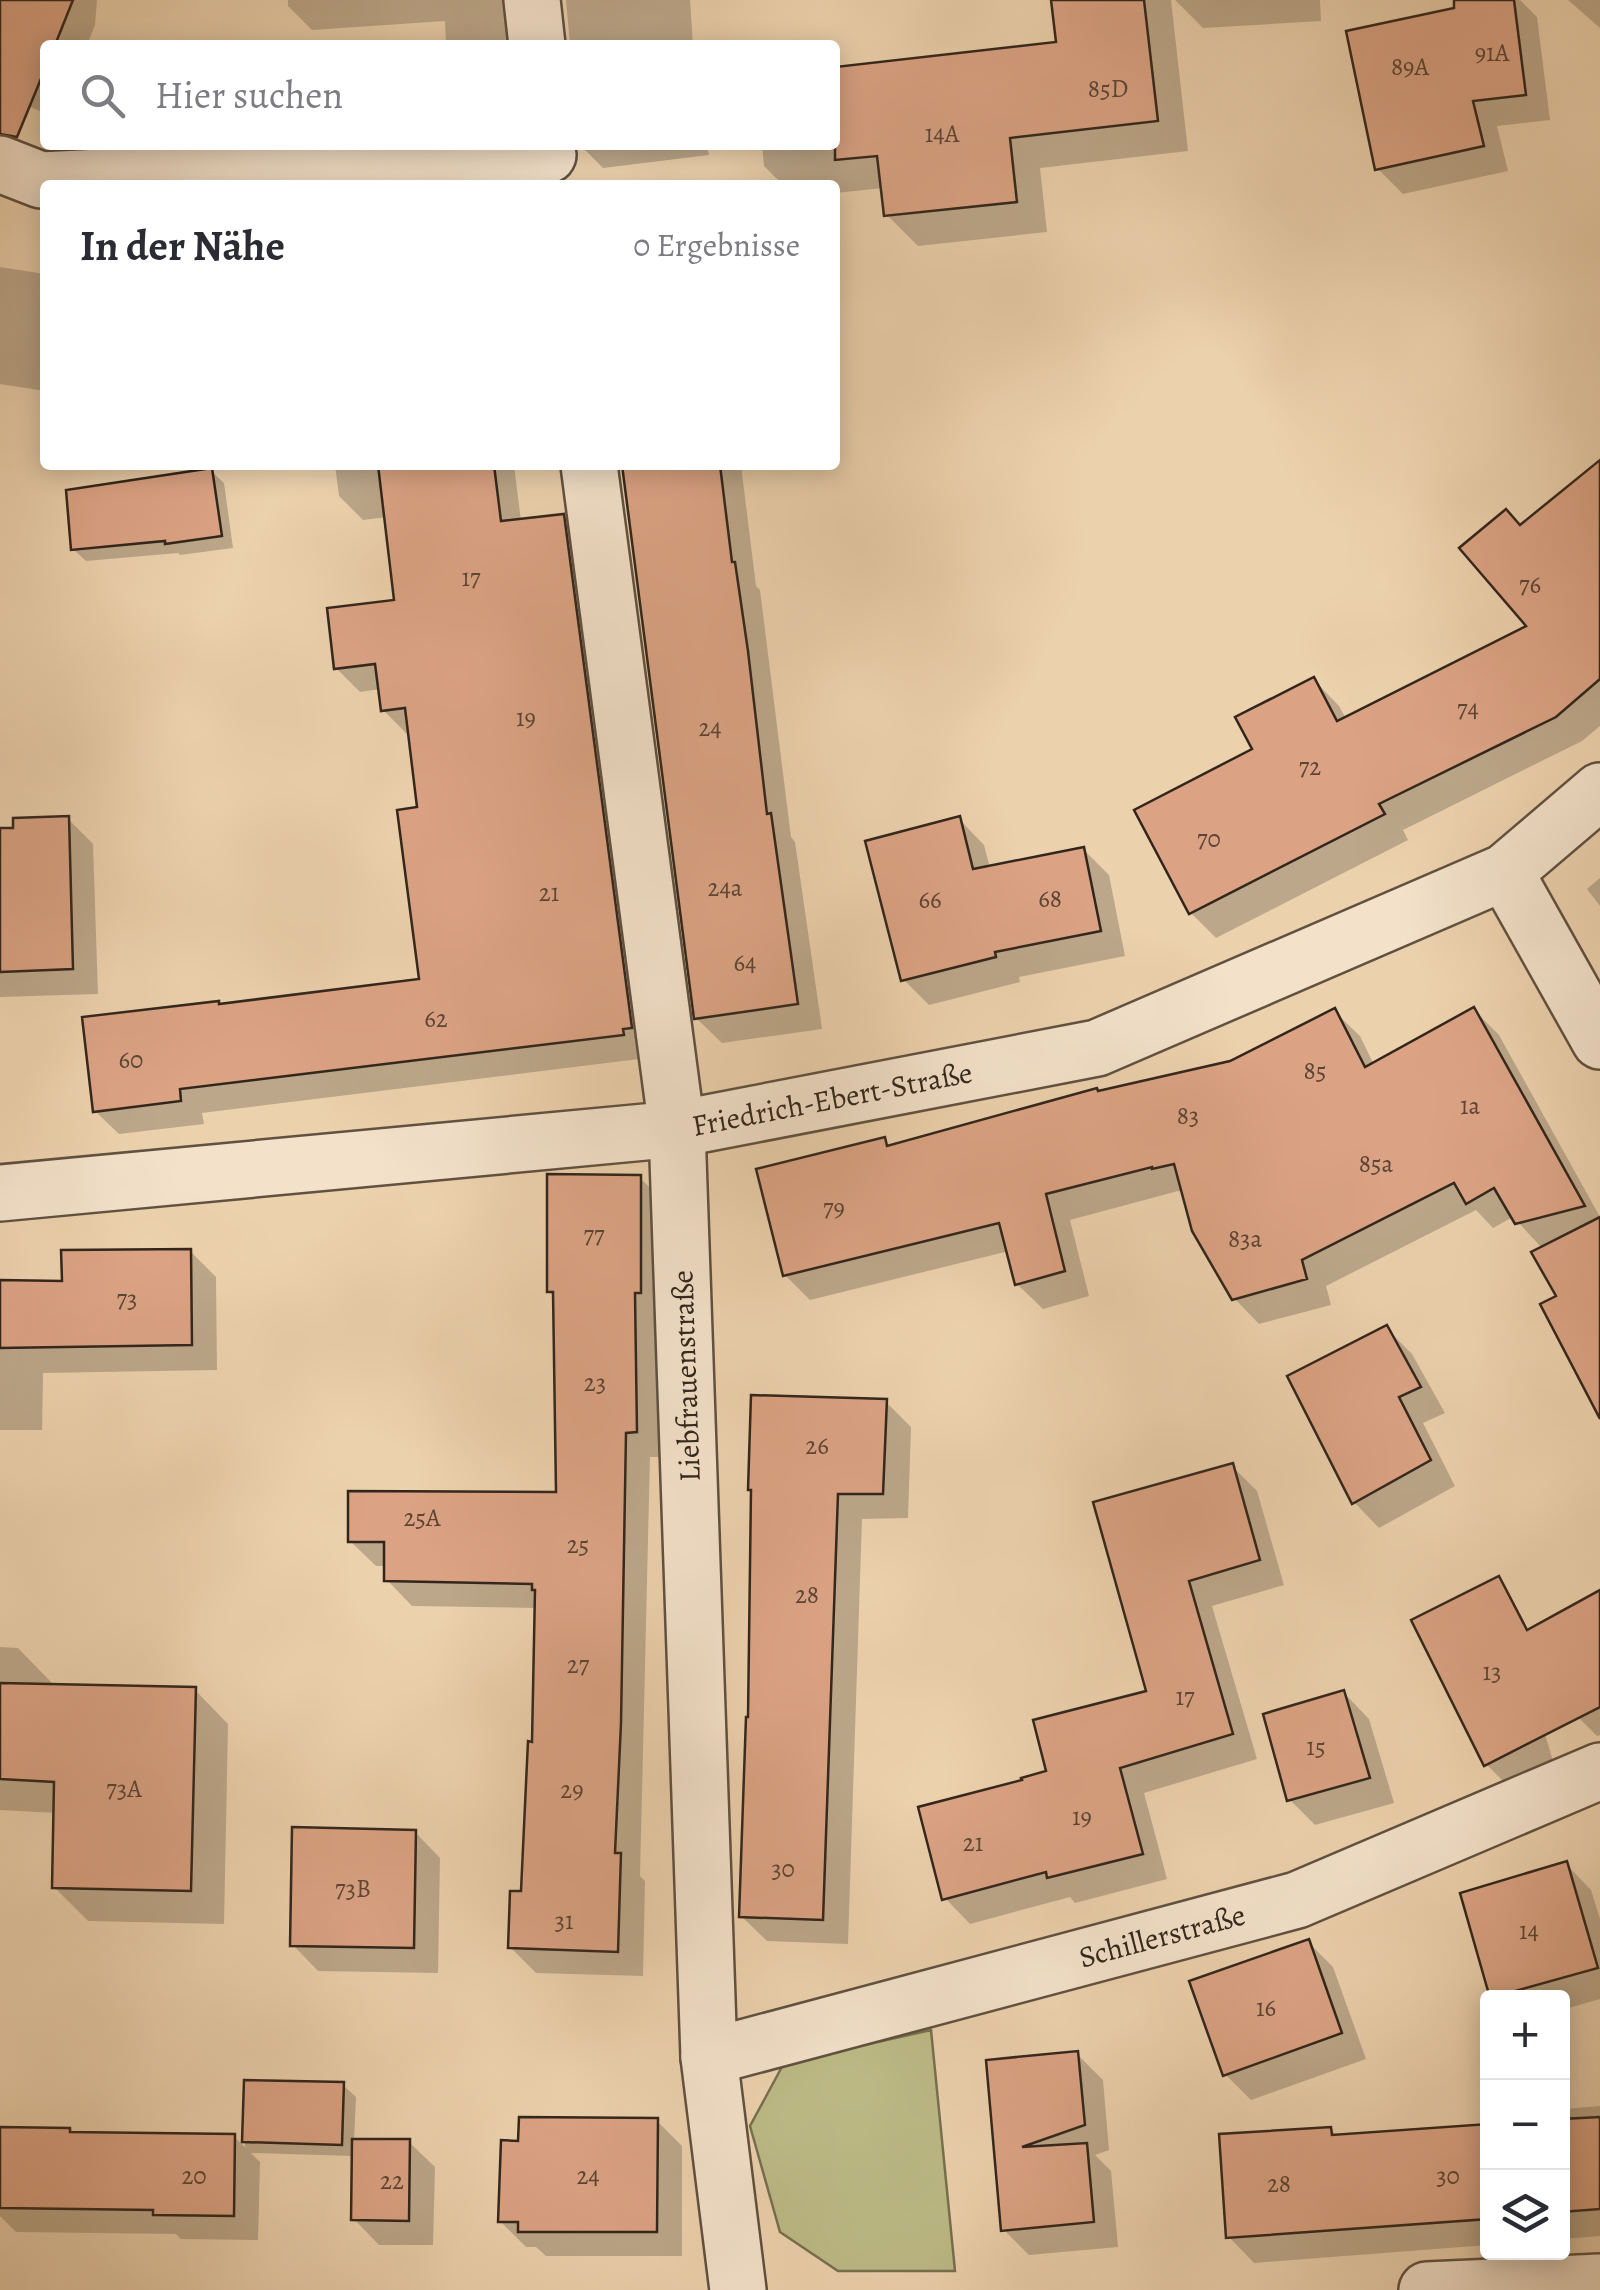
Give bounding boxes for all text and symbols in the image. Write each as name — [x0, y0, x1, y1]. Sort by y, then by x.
house number: 91A — [1475, 36, 1510, 70]
search box — [40, 40, 840, 150]
house number: 89A — [1391, 50, 1429, 84]
icon: search — [75, 68, 130, 123]
text: Hier suchen — [155, 69, 343, 121]
house number: 85D — [1088, 72, 1128, 106]
house number: 14A — [925, 117, 960, 151]
text: In der Nähe — [80, 217, 285, 274]
text: 0 Ergebnisse — [633, 223, 800, 267]
house number: 17 — [461, 561, 481, 595]
house number: 76 — [1519, 568, 1541, 602]
house number: 74 — [1457, 692, 1479, 726]
house number: 19 — [516, 701, 536, 735]
house number: 24 — [698, 711, 722, 745]
house number: 72 — [1299, 750, 1321, 784]
house number: 70 — [1197, 822, 1221, 856]
house number: 24a — [708, 871, 743, 905]
house number: 21 — [539, 876, 559, 910]
house number: 68 — [1038, 882, 1062, 916]
house number: 66 — [918, 883, 942, 917]
house number: 64 — [734, 946, 756, 980]
house number: 62 — [424, 1002, 448, 1036]
house number: 60 — [119, 1043, 143, 1077]
street label: Friedrich-Ebert-Straße — [688, 1052, 976, 1146]
house number: 85 — [1304, 1054, 1326, 1088]
house number: 1a — [1460, 1089, 1480, 1123]
house number: 83 — [1177, 1099, 1199, 1133]
house number: 85a — [1359, 1147, 1394, 1181]
house number: 79 — [823, 1191, 845, 1225]
house number: 77 — [583, 1218, 605, 1252]
house number: 83a — [1228, 1222, 1262, 1256]
street label: Liebfrauenstraße — [662, 1269, 710, 1483]
house number: 73 — [117, 1282, 137, 1316]
house number: 23 — [584, 1366, 606, 1400]
house number: 26 — [805, 1429, 829, 1463]
house number: 25A — [403, 1501, 441, 1535]
house number: 25 — [567, 1528, 589, 1562]
house number: 28 — [795, 1578, 819, 1612]
house number: 27 — [567, 1648, 590, 1682]
house number: 13 — [1483, 1655, 1501, 1689]
house number: 17 — [1175, 1680, 1195, 1714]
house number: 15 — [1306, 1730, 1326, 1764]
house number: 73A — [106, 1772, 142, 1806]
house number: 29 — [560, 1773, 584, 1807]
house number: 19 — [1072, 1800, 1092, 1834]
house number: 21 — [963, 1826, 983, 1860]
house number: 30 — [771, 1852, 795, 1886]
house number: 73B — [335, 1872, 371, 1906]
street label: Schillerstraße — [1075, 1895, 1249, 1977]
house number: 31 — [555, 1904, 573, 1938]
house number: 14 — [1519, 1914, 1539, 1948]
map controls — [1480, 1990, 1570, 2260]
button: + — [1480, 1990, 1570, 2080]
house number: 16 — [1256, 1991, 1276, 2025]
button: − — [1480, 2080, 1570, 2170]
house number: 20 — [181, 2159, 207, 2193]
house number: 24 — [576, 2159, 600, 2193]
house number: 30 — [1436, 2159, 1460, 2193]
house number: 22 — [380, 2164, 404, 2198]
house number: 28 — [1267, 2167, 1291, 2201]
button: layers — [1480, 2170, 1570, 2260]

